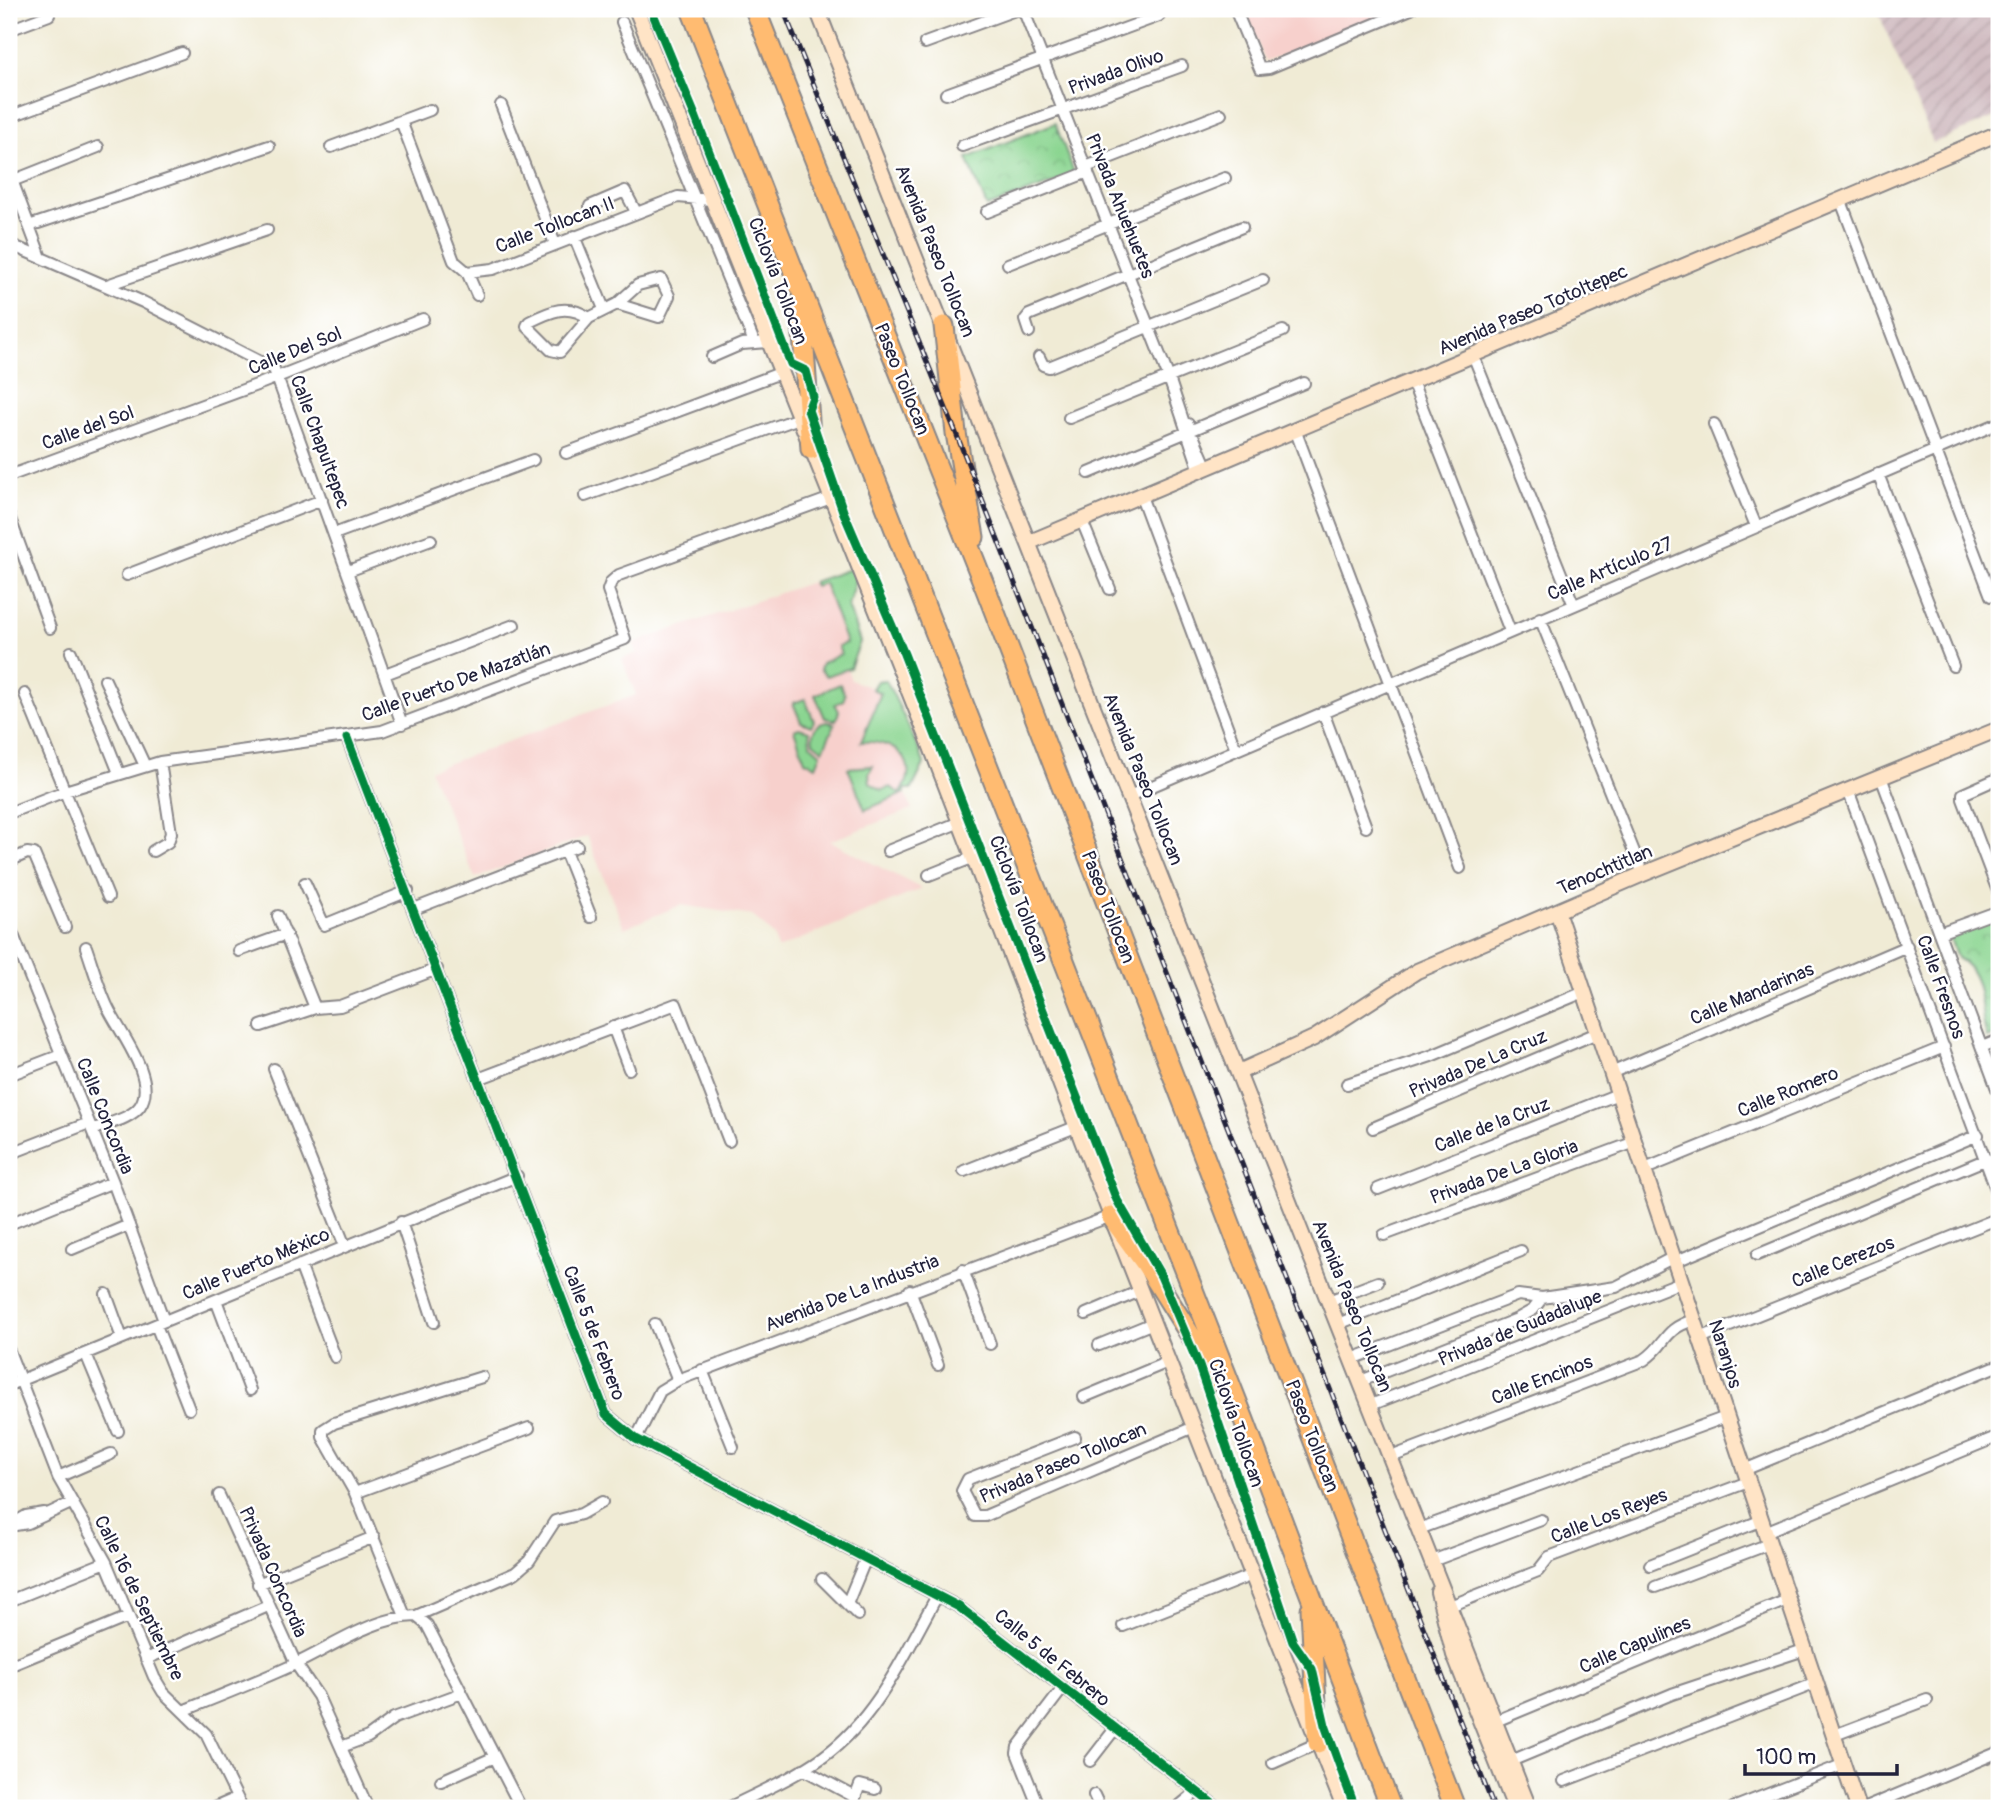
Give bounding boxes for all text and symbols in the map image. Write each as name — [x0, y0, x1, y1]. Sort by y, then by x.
street label: Privada Olivo — [1065, 44, 1167, 100]
street label: Privada Ahuehuetes — [1080, 130, 1160, 282]
street label: Avenida Paseo Tollocan — [889, 161, 981, 341]
street label: Calle Tollocan II — [492, 191, 618, 259]
street label: Ciclovía Tollocan — [743, 214, 813, 348]
street label: Avenida Paseo Totoltepec — [1435, 259, 1632, 361]
street label: Paseo Tollocan — [869, 320, 935, 438]
street label: Calle Del Sol — [245, 321, 345, 381]
street label: Calle Chapultepec — [285, 372, 355, 512]
street label: Calle del Sol — [39, 400, 137, 456]
street label: Calle Artículo 27 — [1544, 532, 1676, 606]
street label: Calle Puerto De Mazatlán — [358, 637, 554, 727]
street label: Avenida Paseo Tollocan — [1097, 689, 1189, 869]
street label: Ciclovía Tollocan — [984, 832, 1054, 966]
street label: Tenochtitlan — [1554, 839, 1656, 901]
street label: Paseo Tollocan — [1076, 847, 1140, 967]
street label: Calle Fresnos — [1911, 932, 1971, 1043]
street label: Calle Mandarinas — [1687, 957, 1818, 1031]
street label: Privada De La Cruz — [1405, 1024, 1551, 1104]
street label: Calle Concordia — [71, 1054, 139, 1178]
street label: Calle Romero — [1734, 1061, 1842, 1123]
street label: Calle de la Cruz — [1431, 1092, 1553, 1158]
street label: Privada De La Gloria — [1427, 1134, 1581, 1210]
street label: Avenida Paseo Tollocan — [1306, 1216, 1398, 1396]
street label: Calle Puerto México — [179, 1222, 333, 1306]
street label: Calle Cerezos — [1788, 1230, 1898, 1293]
street label: Avenida De La Industria — [762, 1249, 942, 1337]
street label: Calle 5 de Febrero — [557, 1262, 631, 1404]
street label: Privada de Gudadalupe — [1435, 1284, 1606, 1372]
street label: Naranjos — [1703, 1317, 1747, 1392]
street label: Calle Encinos — [1488, 1350, 1596, 1410]
street label: Ciclovía Tollocan — [1203, 1356, 1269, 1490]
street label: Paseo Tollocan — [1280, 1376, 1344, 1496]
street label: Privada Paseo Tollocan — [976, 1417, 1150, 1509]
street label: Calle Los Reyes — [1547, 1483, 1671, 1549]
street label: Privada Concordia — [233, 1503, 313, 1641]
street label: Calle 16 de Septiembre — [89, 1512, 190, 1685]
street label: Calle 5 de Febrero — [989, 1604, 1115, 1712]
street label: Calle Capulines — [1576, 1611, 1695, 1679]
scale bar — [1745, 1733, 1898, 1777]
text: 100 m — [1756, 1744, 1816, 1771]

